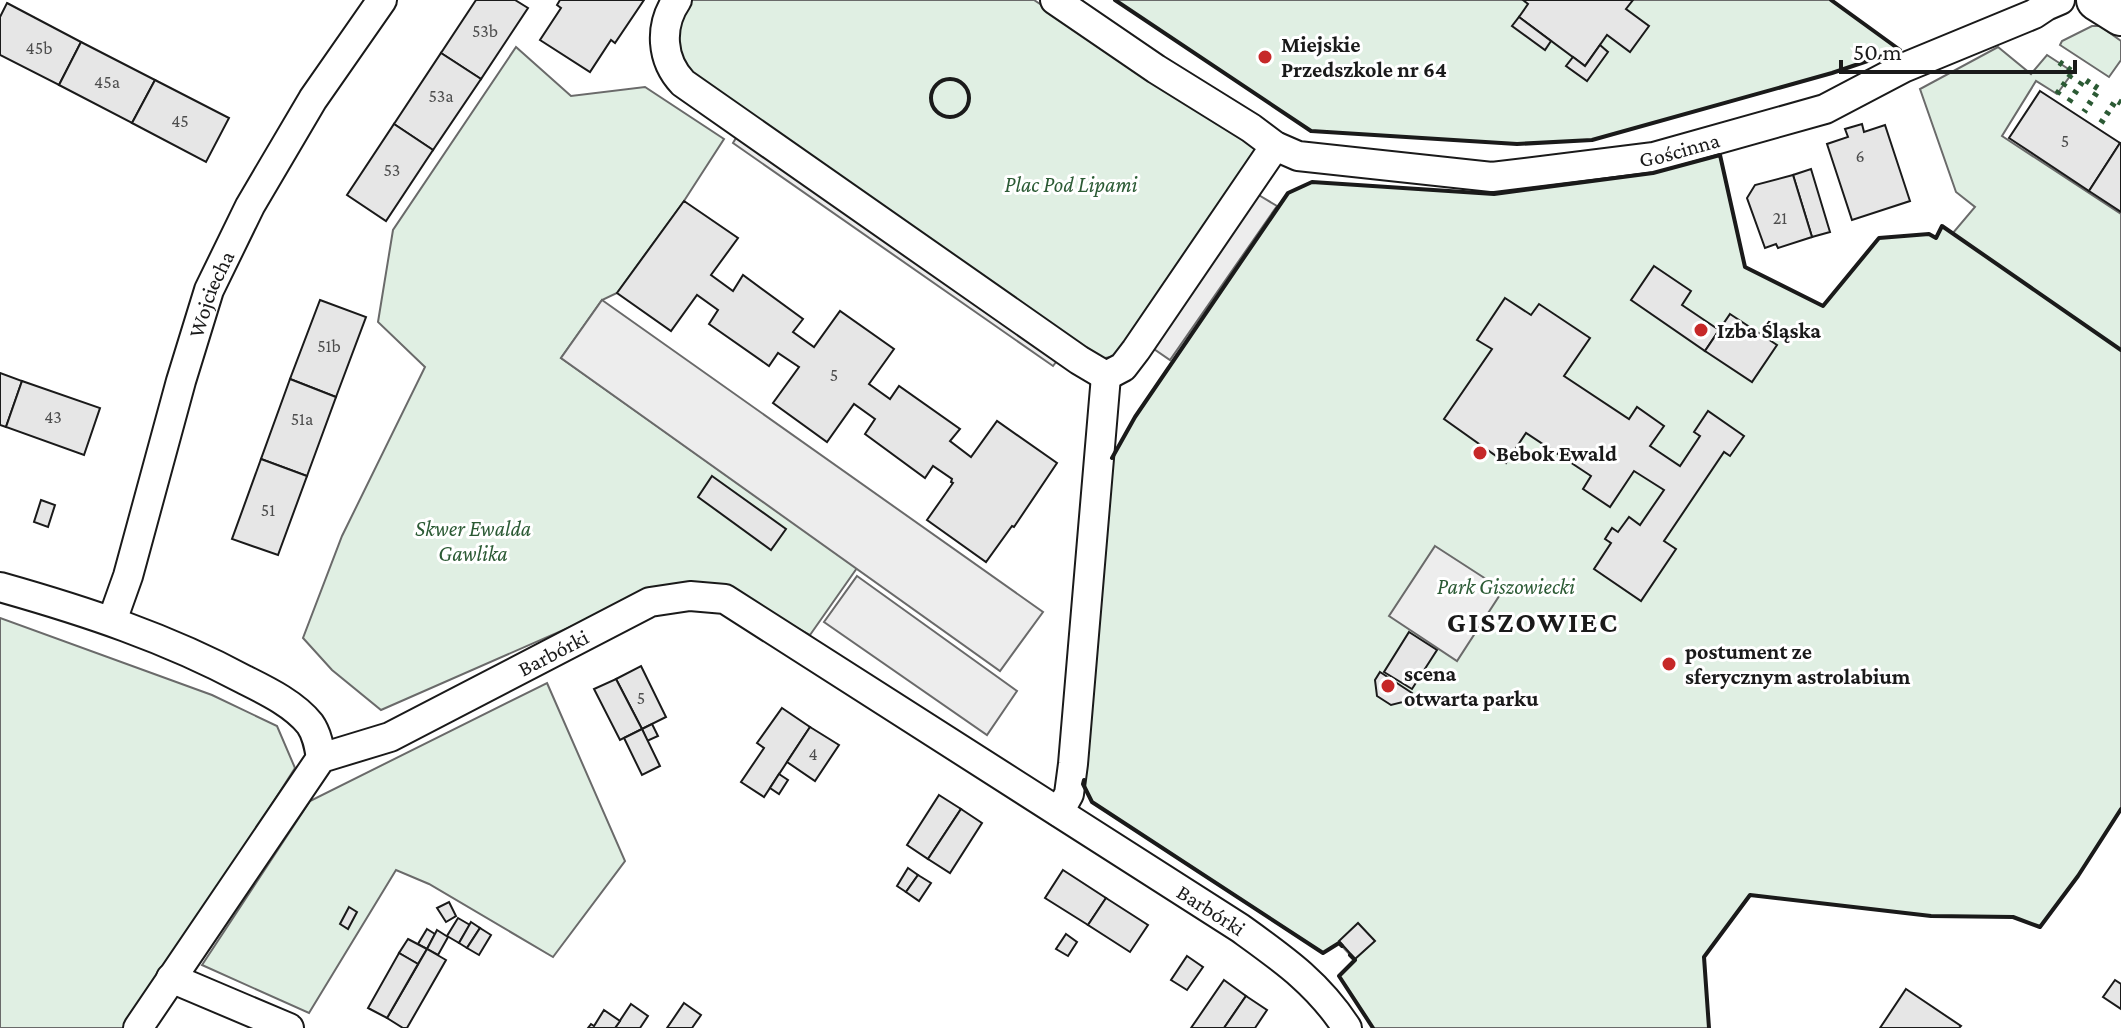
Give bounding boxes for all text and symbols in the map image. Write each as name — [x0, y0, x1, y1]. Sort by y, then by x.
house number: 53b — [472, 21, 498, 41]
scale bar — [1841, 24, 2075, 74]
place label: Miejskie Przedszkole nr 64 — [1281, 32, 1447, 82]
house number: 45b — [26, 38, 52, 58]
text: 50 m — [1853, 38, 1902, 65]
marker: Miejskie Przedszkole nr 64 — [1256, 48, 1274, 66]
house number: 45a — [94, 72, 120, 92]
house number: 53a — [428, 86, 454, 106]
house number: 45 — [171, 111, 189, 131]
street label: Gościnna — [1638, 127, 1722, 171]
house number: 5 — [2061, 131, 2069, 151]
house number: 6 — [1855, 146, 1865, 166]
house number: 53 — [384, 160, 400, 180]
park label: Plac Pod Lipami — [1005, 172, 1138, 197]
house number: 21 — [1773, 208, 1787, 228]
street label: Wojciecha — [183, 246, 239, 340]
place label: Izba Śląska — [1717, 318, 1821, 343]
marker: Izba Śląska — [1692, 321, 1710, 339]
house number: 51b — [317, 336, 341, 356]
house number: 5 — [830, 365, 838, 385]
house number: 43 — [44, 407, 62, 427]
house number: 51a — [291, 409, 313, 429]
place label: Bebok Ewald — [1496, 441, 1617, 466]
marker: Bebok Ewald — [1471, 444, 1489, 462]
house number: 51 — [261, 500, 275, 520]
park label: Skwer Ewalda Gawlika — [415, 516, 531, 566]
park label: Park Giszowiecki — [1437, 574, 1575, 599]
district label: GISZOWIEC — [1447, 605, 1619, 638]
street label: Barbórki — [513, 624, 593, 681]
place label: postument ze sferycznym astrolabium — [1685, 639, 1911, 689]
marker: postument ze sferycznym astrolabium — [1660, 655, 1678, 673]
place label: scena otwarta parku — [1404, 661, 1539, 711]
marker: scena otwarta parku — [1379, 677, 1397, 695]
house number: 5 — [637, 688, 645, 708]
house number: 4 — [808, 744, 818, 764]
street label: Barbórki — [1173, 879, 1251, 941]

